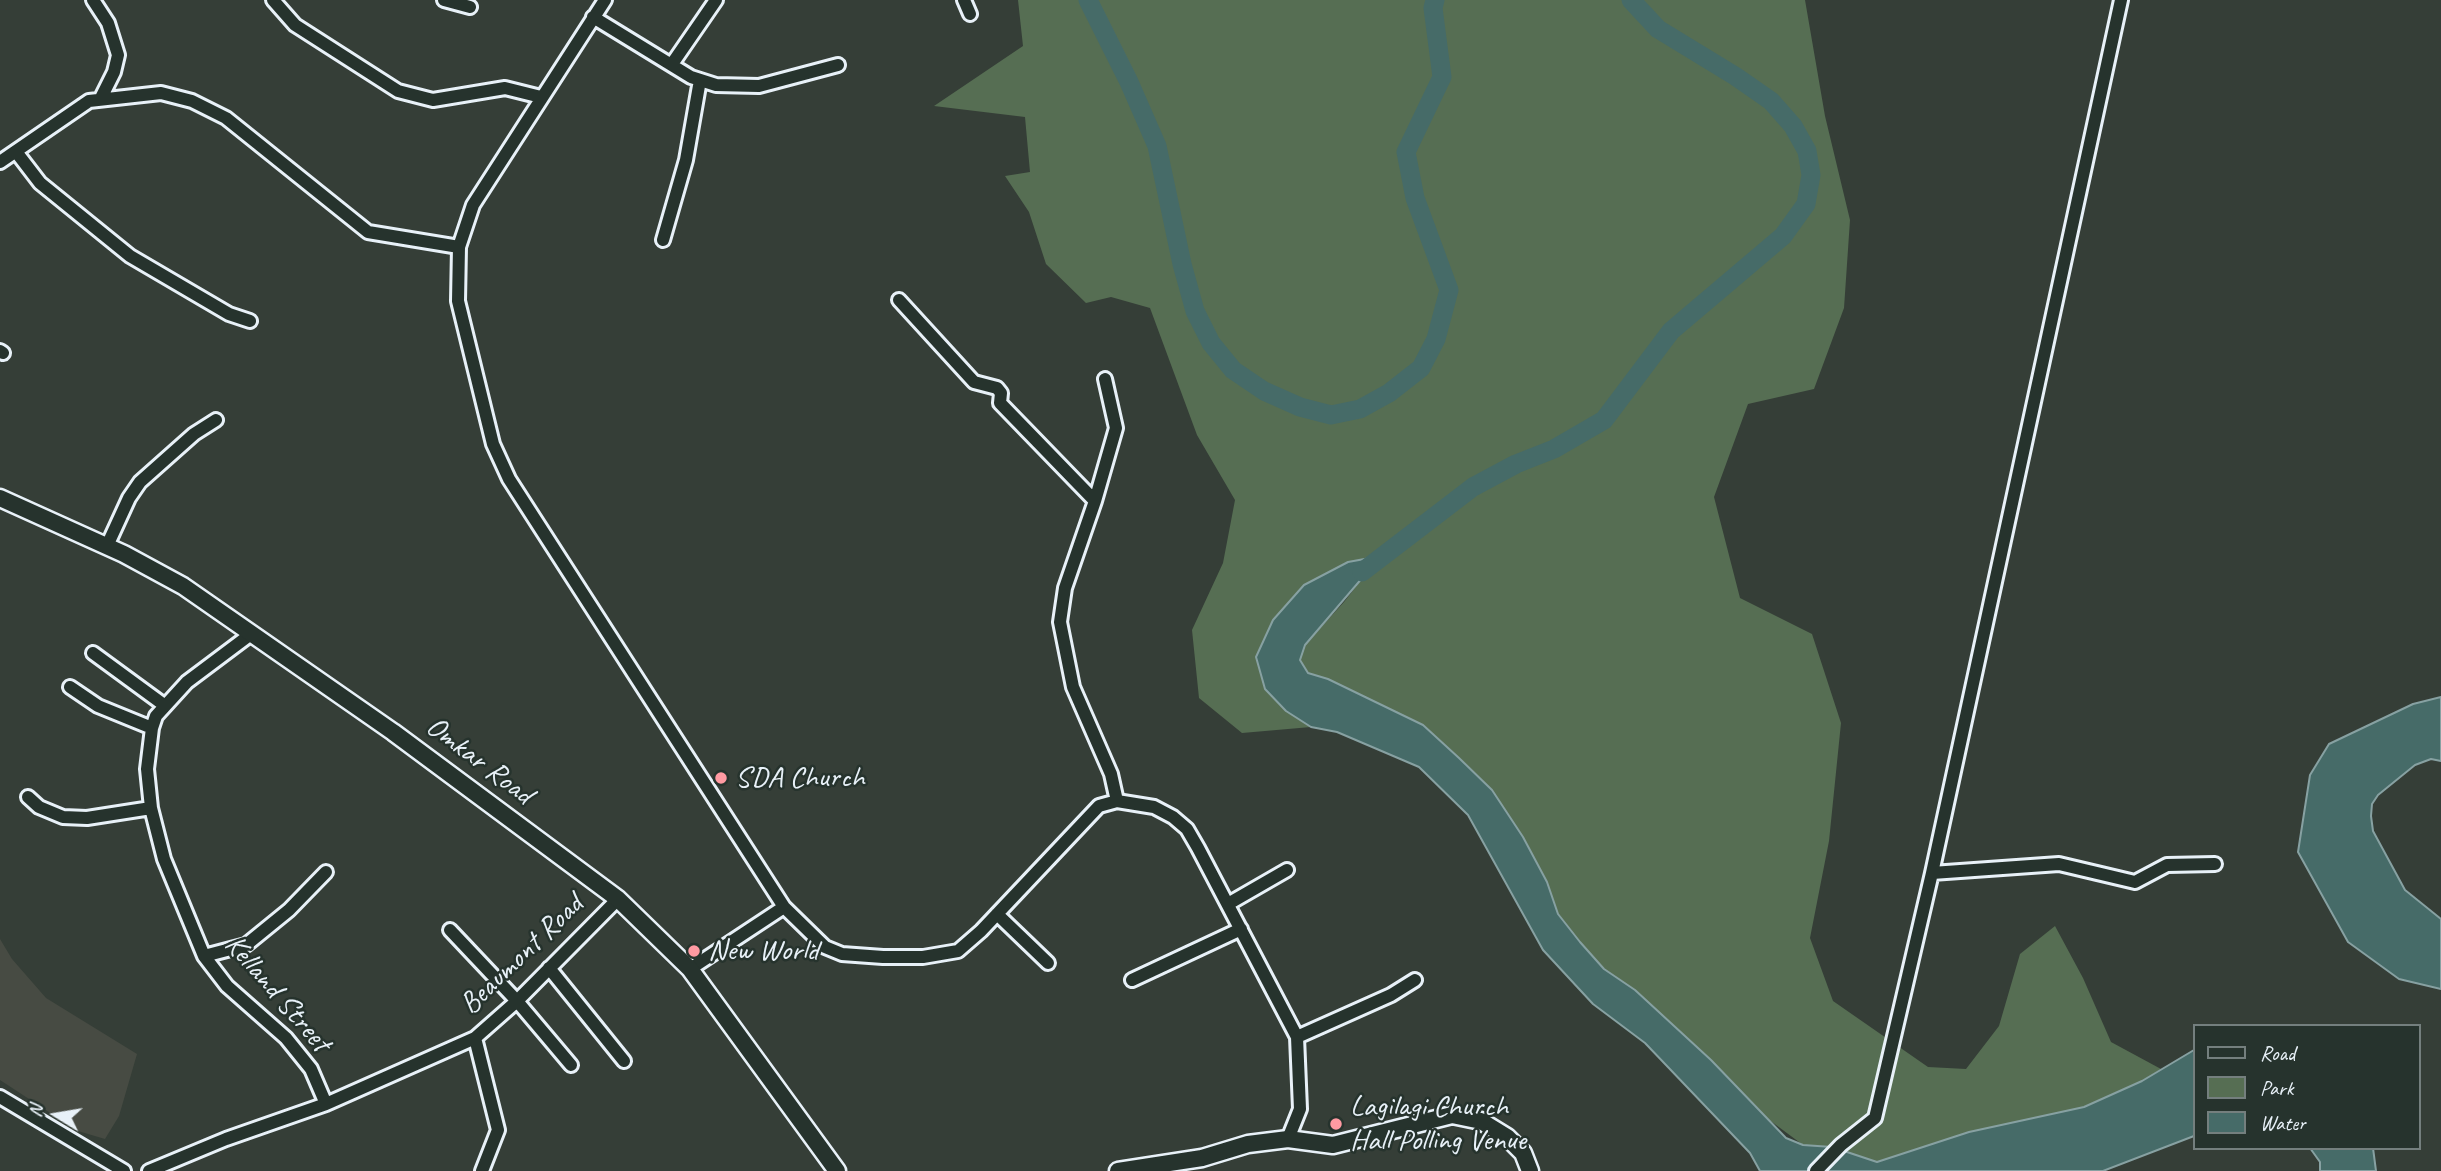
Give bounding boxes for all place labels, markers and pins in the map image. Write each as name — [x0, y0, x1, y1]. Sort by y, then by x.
place label: SDA Church — [735, 760, 865, 796]
marker: SDA Church — [713, 770, 729, 786]
place label: New World — [708, 933, 819, 969]
marker: New World — [686, 943, 702, 959]
place label: Lagilagi Church Hall Polling Venue — [1350, 1089, 1526, 1160]
marker: Lagilagi Church Hall Polling Venue — [1328, 1116, 1344, 1132]

